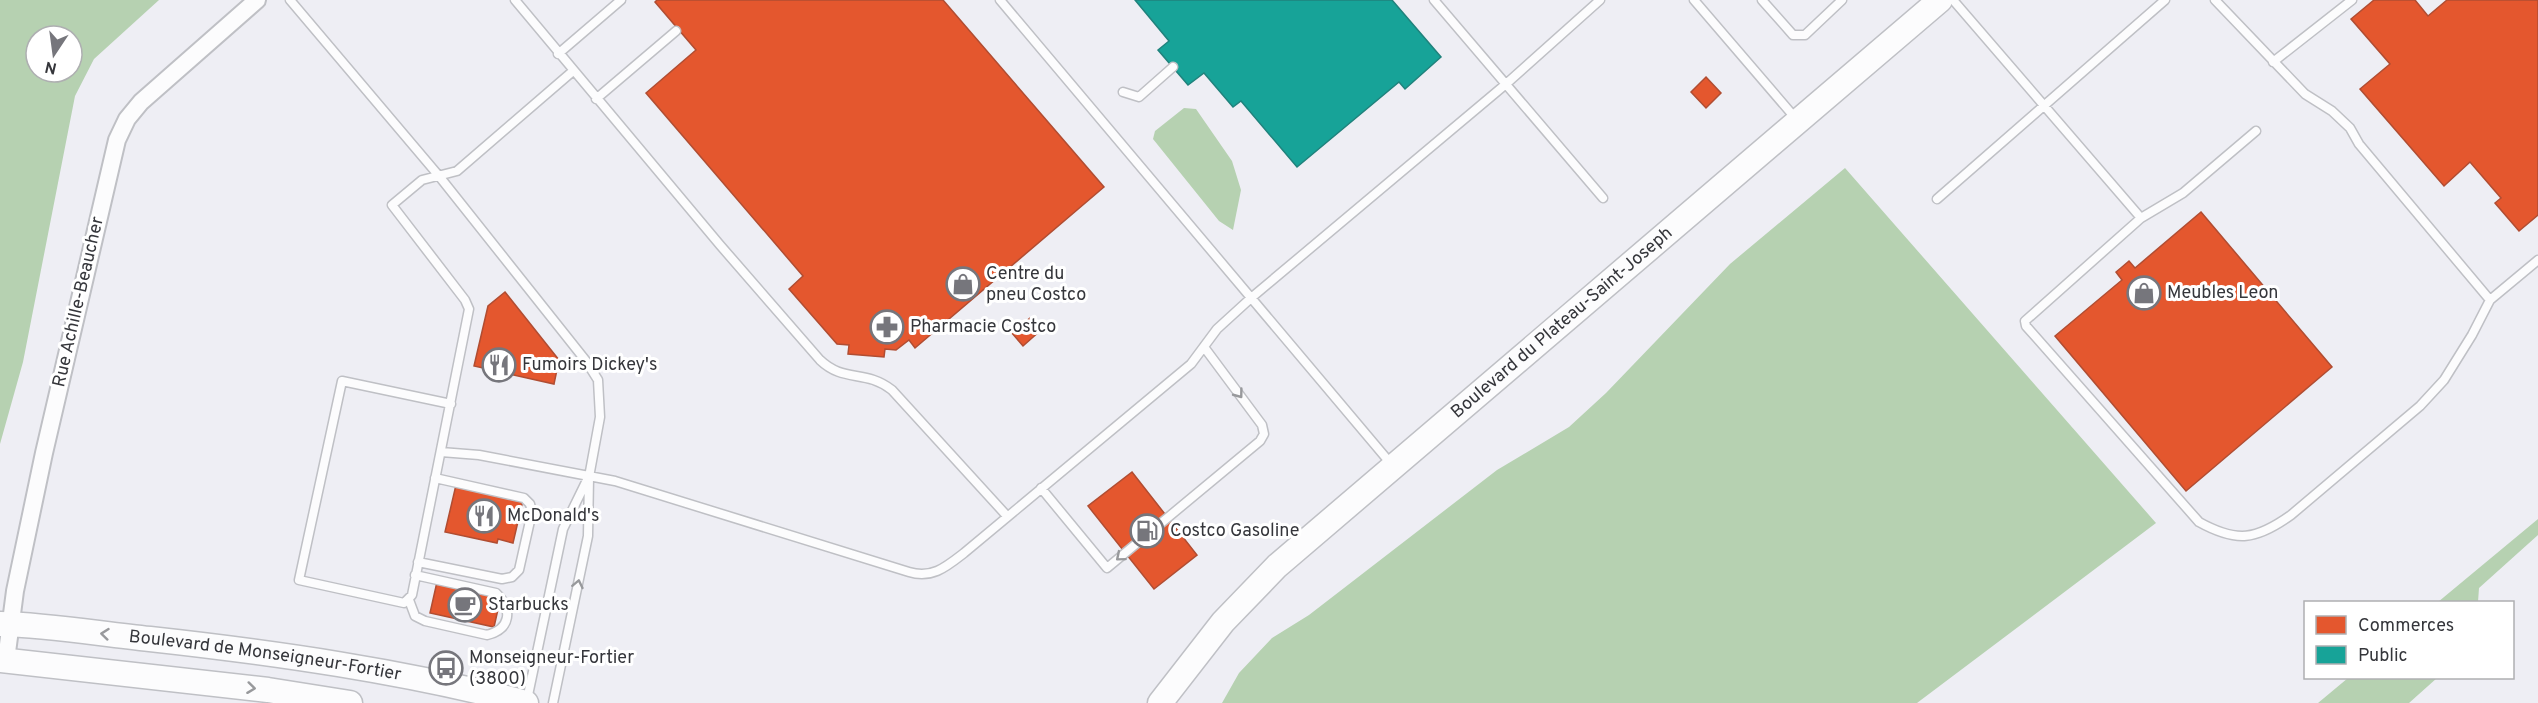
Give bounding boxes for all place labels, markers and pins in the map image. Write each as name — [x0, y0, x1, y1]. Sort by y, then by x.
place label: Centre du pneu Costco — [986, 263, 1086, 307]
shop icon: Centre du pneu Costco — [945, 266, 981, 302]
shop icon: Meubles Leon — [2126, 275, 2162, 311]
place label: Meubles Leon — [2167, 282, 2279, 305]
pharmacy icon: Pharmacie Costco — [869, 309, 905, 345]
place label: Pharmacie Costco — [910, 316, 1056, 339]
restaurant icon: Fumoirs Dickey's — [481, 347, 517, 383]
place label: Fumoirs Dickey's — [522, 354, 657, 377]
restaurant icon: McDonald's — [466, 498, 502, 534]
place label: McDonald's — [507, 505, 599, 528]
fuel station icon: Costco Gasoline — [1129, 513, 1165, 549]
place label: Costco Gasoline — [1170, 520, 1299, 543]
cafe icon: Starbucks — [447, 587, 483, 623]
place label: Starbucks — [488, 594, 569, 617]
place label: Monseigneur-Fortier (3800) — [469, 647, 634, 691]
bus stop icon: Monseigneur-Fortier (3800) — [428, 650, 464, 686]

